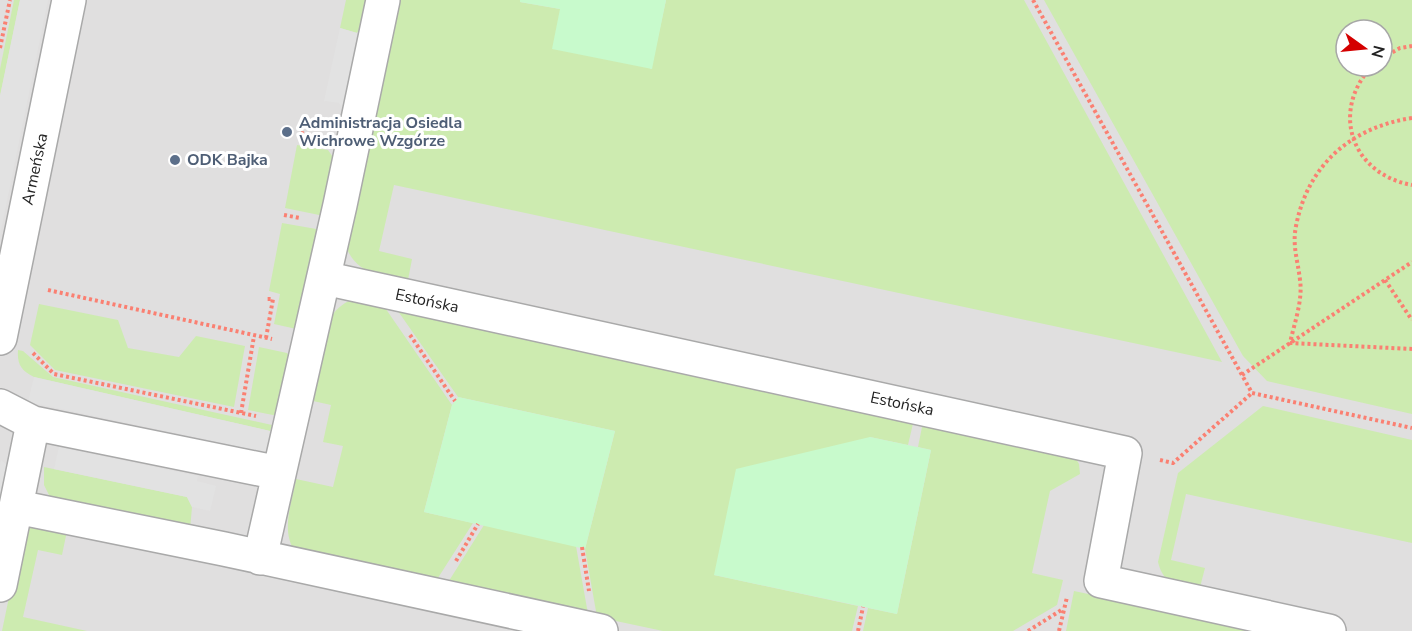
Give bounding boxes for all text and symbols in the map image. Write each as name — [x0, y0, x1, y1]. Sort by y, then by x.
north arrow — [1334, 18, 1394, 78]
text: N — [1365, 43, 1390, 60]
place label: Administracja Osiedla Wichrowe Wzgórze — [299, 112, 462, 152]
marker: Administracja Osiedla Wichrowe Wzgórze — [280, 125, 294, 139]
street label: Armeńska — [17, 131, 53, 207]
place label: ODK Bajka — [187, 149, 268, 171]
marker: ODK Bajka — [168, 153, 182, 167]
street label: Estońska — [393, 284, 461, 318]
street label: Estońska — [868, 387, 936, 421]

